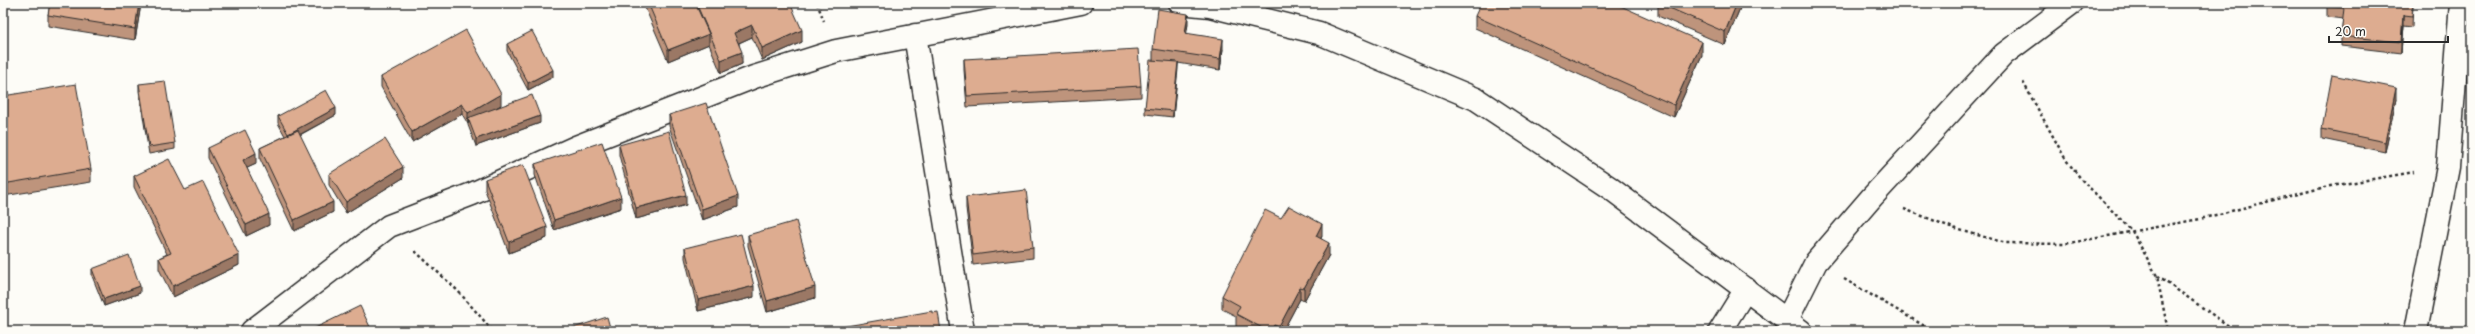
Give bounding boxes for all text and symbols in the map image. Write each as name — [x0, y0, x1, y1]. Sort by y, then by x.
scale bar — [2329, 18, 2448, 44]
text: 20 m — [2335, 22, 2366, 40]

